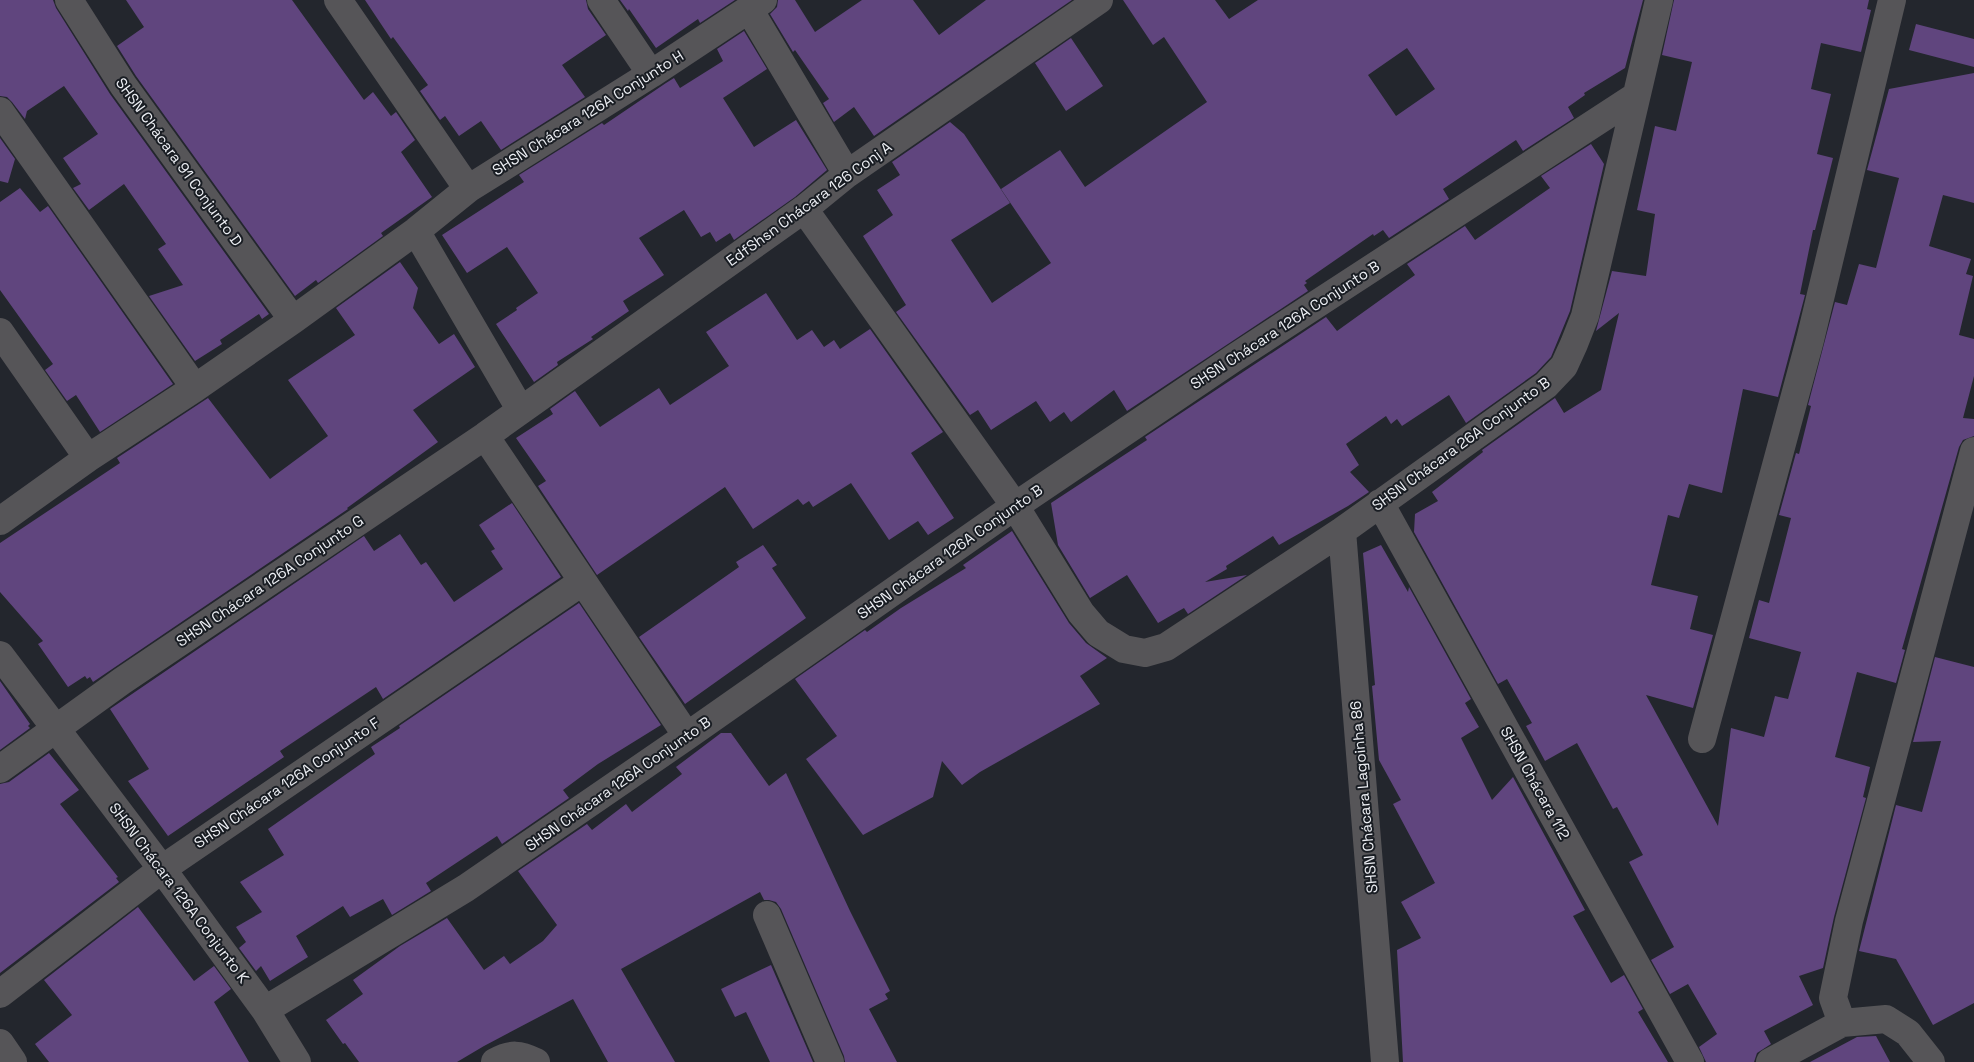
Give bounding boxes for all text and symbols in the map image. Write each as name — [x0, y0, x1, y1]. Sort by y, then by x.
street label: SHSN Chácara 126A Conjunto H — [489, 46, 687, 179]
street label: SHSN Chácara 91 Conjunto D — [112, 74, 247, 250]
street label: EdfShsn Chácara 126 Conj A — [722, 137, 896, 270]
street label: SHSN Chácara 126A Conjunto B — [1186, 256, 1383, 393]
street label: SHSN Chácara 26A Conjunto B — [1368, 372, 1554, 515]
street label: SHSN Chácara 126A Conjunto B — [853, 480, 1046, 623]
street label: SHSN Chácara 126A Conjunto G — [172, 511, 367, 651]
street label: SHSN Chácara Lagoinha 86 — [1346, 700, 1381, 894]
street label: SHSN Chácara 126A Conjunto B — [521, 712, 714, 855]
street label: SHSN Chácara 126A Conjunto F — [190, 713, 383, 852]
street label: SHSN Chácara 112 — [1496, 723, 1574, 843]
street label: SHSN Chácara 126A Conjunto K — [105, 799, 254, 987]

